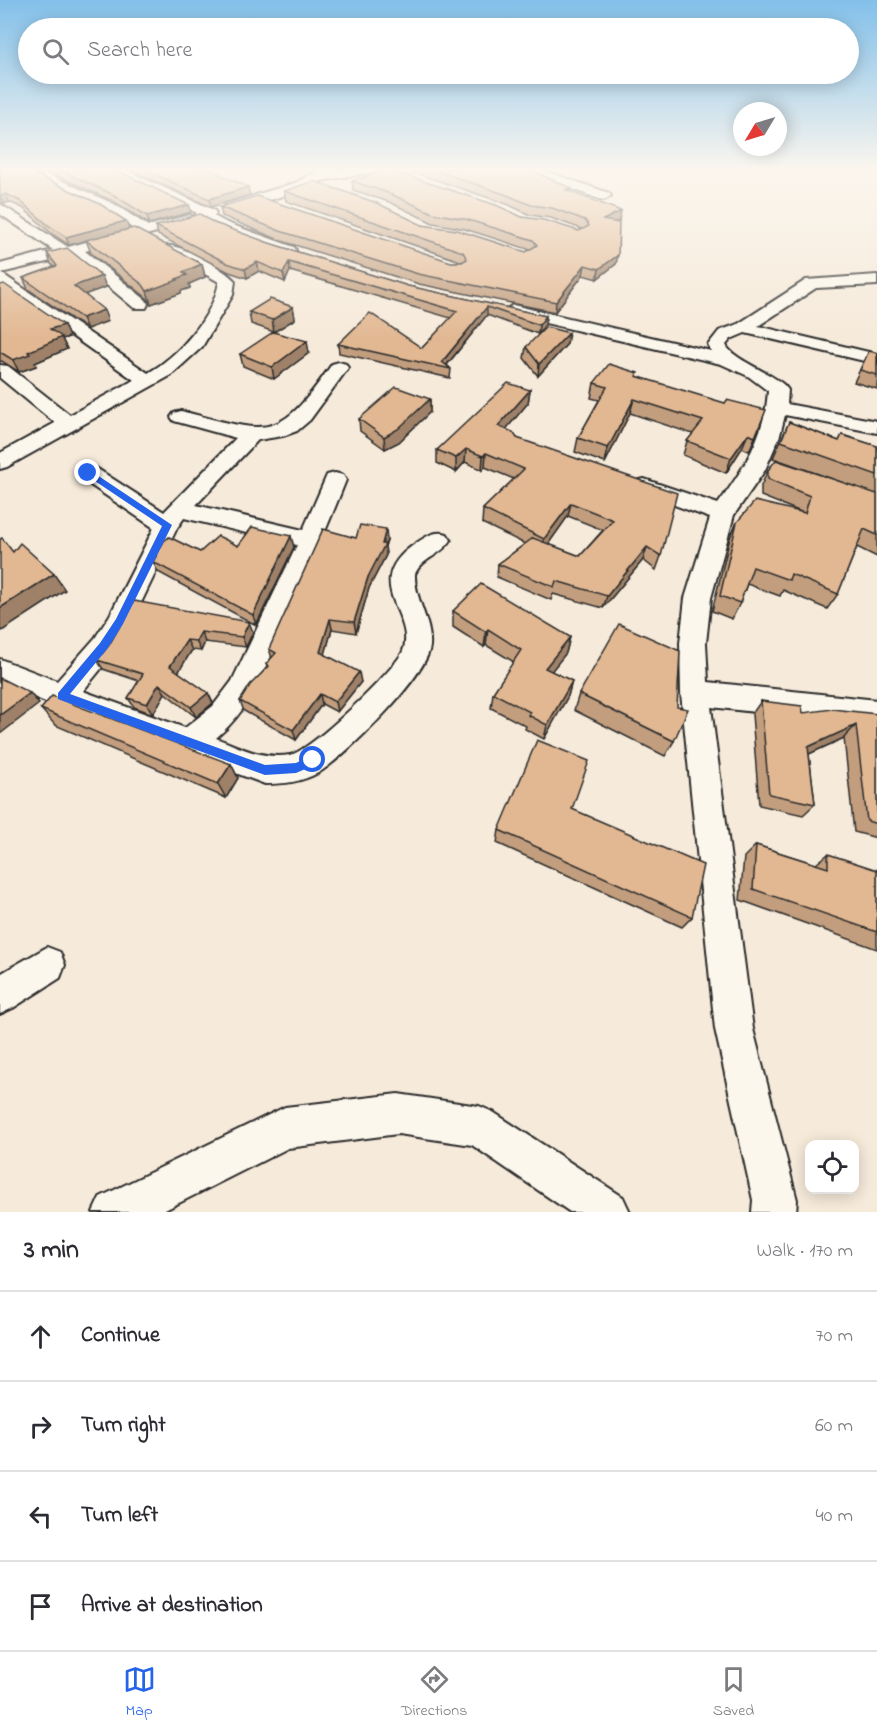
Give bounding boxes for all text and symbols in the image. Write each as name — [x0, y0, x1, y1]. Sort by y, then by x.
search box — [18, 18, 859, 84]
icon: search — [39, 35, 72, 68]
text: Search here — [87, 35, 192, 67]
north arrow — [733, 102, 787, 156]
route end — [74, 459, 100, 485]
route start — [299, 746, 325, 772]
map controls — [805, 1140, 859, 1194]
button: locate — [805, 1140, 859, 1194]
text: 3 min — [24, 1232, 79, 1270]
text: Walk · 170 m — [757, 1237, 853, 1266]
icon: ahead — [24, 1320, 57, 1353]
text: Continue — [81, 1320, 160, 1352]
text: 70 m — [816, 1322, 853, 1351]
icon: right — [24, 1410, 57, 1443]
text: Turn right — [81, 1410, 166, 1442]
text: 60 m — [815, 1412, 853, 1441]
icon: left — [24, 1500, 57, 1533]
text: Turn left — [81, 1500, 158, 1532]
text: 40 m — [816, 1502, 853, 1531]
icon: arrive — [24, 1590, 57, 1623]
text: Arrive at destination — [81, 1590, 263, 1622]
tab: Map — [123, 1663, 156, 1723]
tab: Directions — [401, 1663, 467, 1723]
tab: Saved — [713, 1663, 754, 1723]

